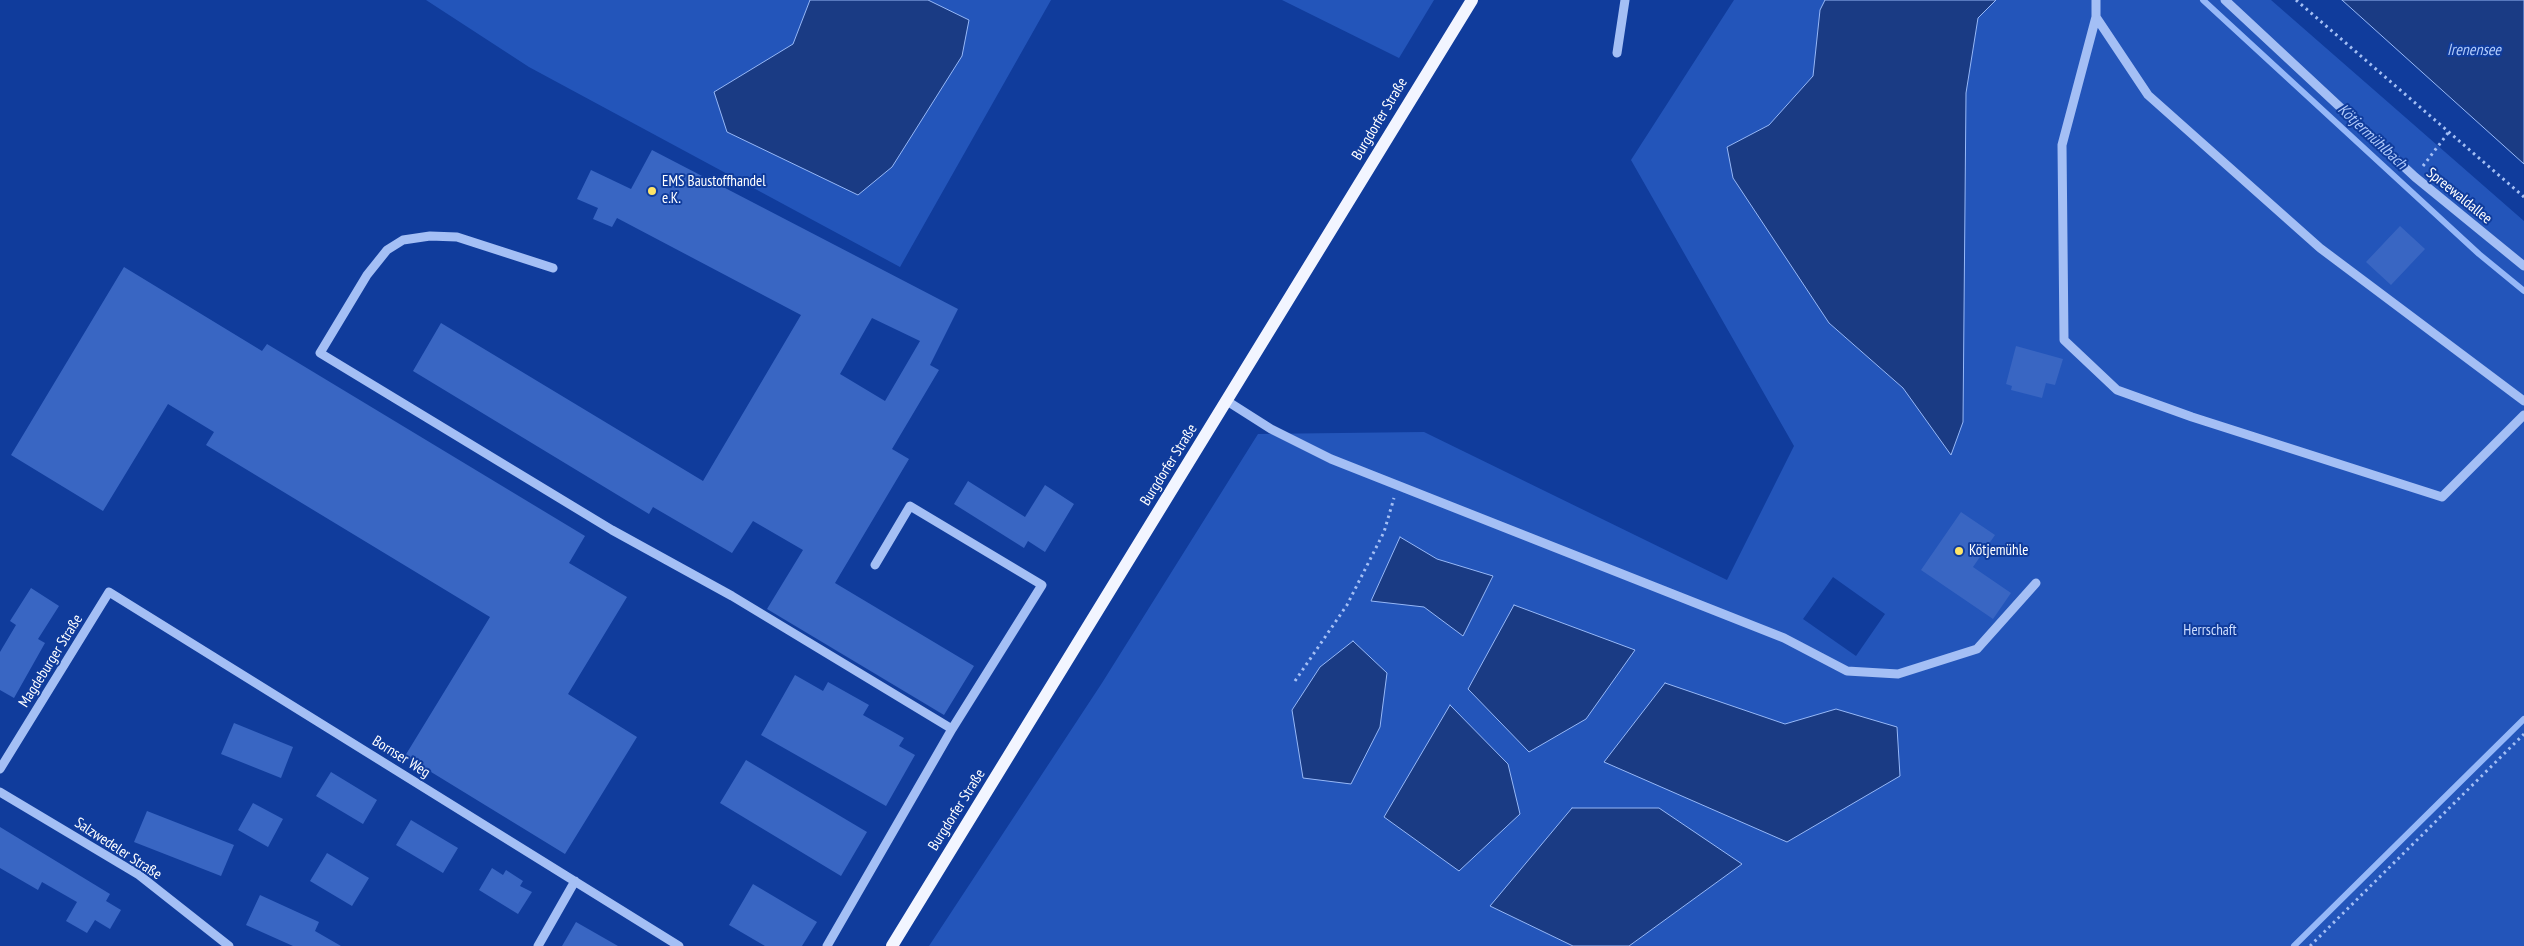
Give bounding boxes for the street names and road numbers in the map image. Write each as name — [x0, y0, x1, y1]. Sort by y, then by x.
street label: Burgdorfer Straße — [1348, 75, 1412, 163]
street label: Spreewaldallee — [2423, 164, 2495, 228]
street label: Burgdorfer Straße — [1137, 421, 1201, 509]
street label: Magdeburger Straße — [15, 611, 87, 711]
street label: Bornser Weg — [369, 732, 433, 782]
street label: Burgdorfer Straße — [925, 766, 989, 854]
street label: Salzwedeler Straße — [71, 814, 165, 884]

